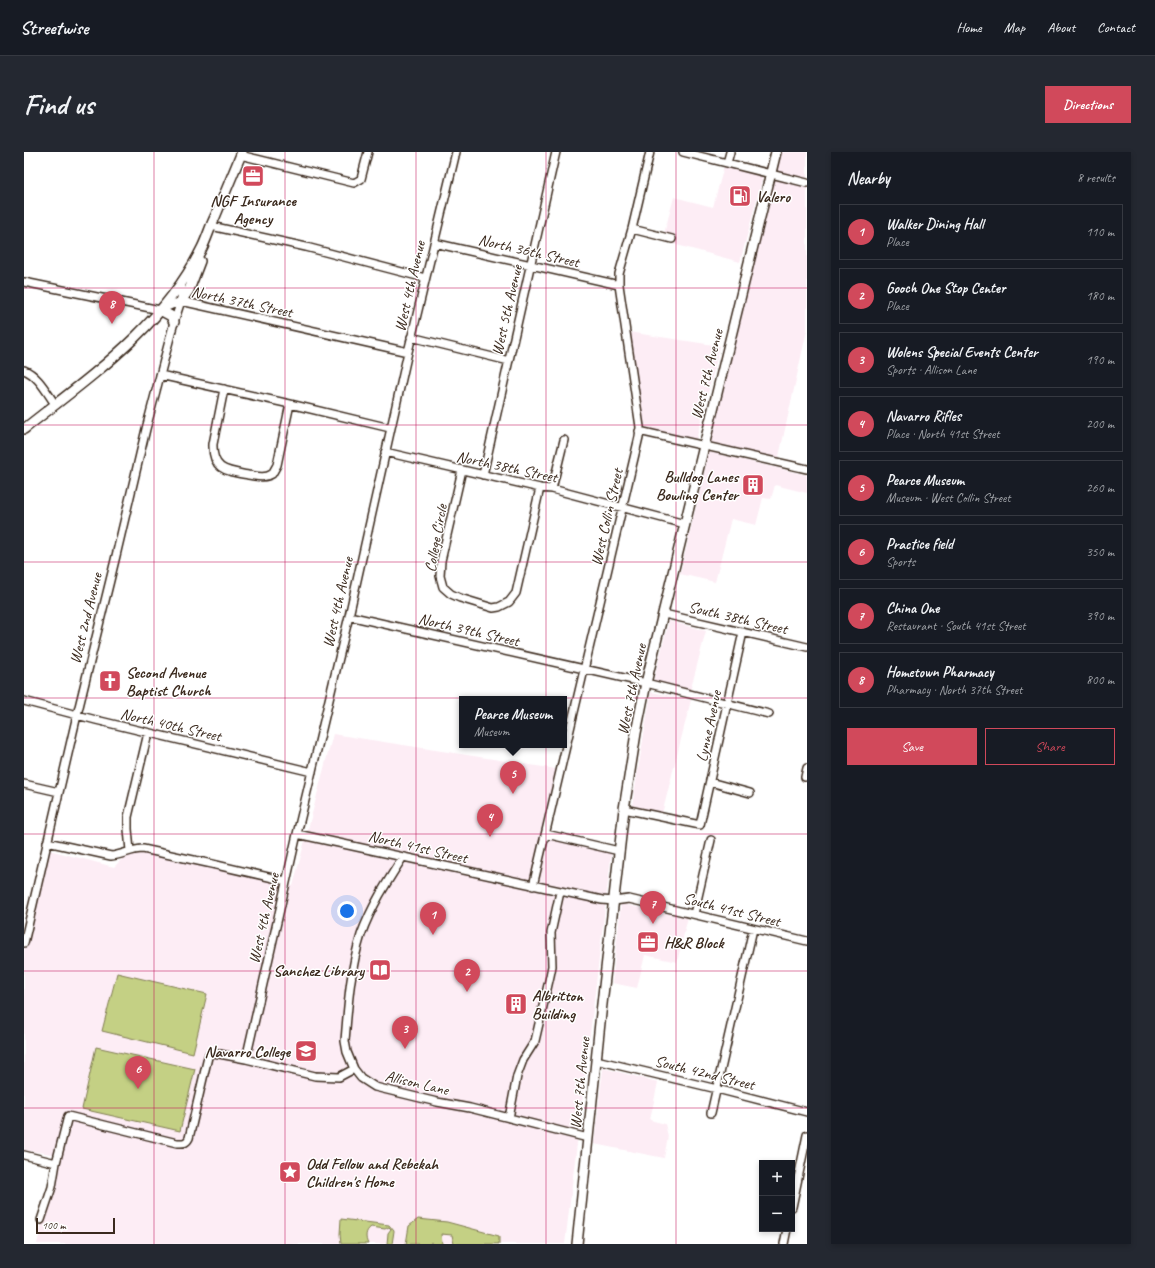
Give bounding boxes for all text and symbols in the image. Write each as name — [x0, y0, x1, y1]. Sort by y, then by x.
text: Streetwise — [20, 16, 88, 40]
text: Home — [956, 19, 982, 36]
text: Map — [1004, 19, 1025, 36]
text: About — [1047, 19, 1075, 36]
text: Contact — [1097, 19, 1135, 36]
button: Directions — [1045, 86, 1131, 123]
text: Find us — [24, 87, 94, 122]
office icon: NGF Insurance Agency — [240, 163, 266, 189]
text: Nearby — [847, 168, 890, 189]
text: 8 results — [1077, 170, 1115, 186]
fuel station icon: Valero — [727, 183, 753, 209]
place label: Valero — [756, 187, 791, 207]
place label: NGF Insurance Agency — [210, 191, 297, 229]
text: Walker Dining Hall — [886, 215, 983, 234]
text: 1 — [858, 224, 864, 240]
text: 110 m — [1086, 224, 1114, 240]
street label: North 36th Street — [476, 230, 583, 273]
text: Place — [886, 234, 909, 250]
street label: West 4th Avenue — [390, 237, 430, 333]
street label: West 5th Avenue — [487, 261, 527, 357]
text: Gooch One Stop Center — [886, 279, 1005, 298]
street label: North 37th Street — [189, 282, 296, 323]
text: 2 — [858, 288, 864, 304]
text: 180 m — [1086, 288, 1114, 304]
pin: 8 — [99, 291, 125, 324]
text: Place — [886, 298, 909, 314]
street label: West 7th Avenue — [686, 325, 728, 421]
text: Wolens Special Events Center — [886, 343, 1038, 362]
text: 3 — [858, 352, 864, 368]
text: 190 m — [1086, 352, 1114, 368]
text: Sports · Allison Lane — [886, 362, 976, 378]
text: Navarro Rifles — [886, 407, 961, 426]
text: 4 — [858, 416, 864, 432]
text: 200 m — [1086, 416, 1114, 432]
text: Place · North 41st Street — [886, 426, 1000, 442]
street label: North 38th Street — [454, 447, 561, 488]
street label: West Collin Street — [586, 465, 628, 568]
place label: Bulldog Lanes Bowling Center — [656, 467, 740, 505]
text: Pearce Museum — [886, 471, 964, 490]
building icon: Bulldog Lanes Bowling Center — [740, 472, 766, 498]
text: 5 — [858, 480, 864, 496]
text: 260 m — [1086, 480, 1114, 496]
text: Museum · West Collin Street — [886, 490, 1011, 506]
street label: College Circle — [420, 501, 452, 574]
text: Practice field — [886, 535, 953, 554]
text: 6 — [858, 544, 864, 560]
text: 350 m — [1086, 544, 1114, 560]
street label: West 4th Avenue — [318, 553, 358, 649]
text: Sports — [886, 554, 915, 570]
street label: West 2nd Avenue — [65, 569, 107, 666]
street label: South 38th Street — [686, 597, 791, 639]
text: China One — [886, 599, 939, 618]
text: 7 — [858, 608, 864, 624]
text: 390 m — [1086, 608, 1114, 624]
street label: North 39th Street — [416, 609, 523, 652]
text: Restaurant · South 41st Street — [886, 618, 1026, 634]
street label: West 7th Avenue — [613, 640, 652, 736]
place label: Second Avenue Baptist Church — [126, 663, 211, 701]
text: Hometown Pharmacy — [886, 663, 994, 682]
church icon: Second Avenue Baptist Church — [97, 668, 123, 694]
text: 8 — [858, 672, 864, 688]
text: 800 m — [1086, 672, 1114, 688]
text: Pharmacy · North 37th Street — [886, 682, 1022, 698]
street label: Lynne Avenue — [692, 687, 727, 764]
popup — [459, 696, 567, 748]
street label: North 40th Street — [118, 704, 225, 747]
text: Pearce Museum — [474, 705, 552, 724]
text: Museum — [474, 724, 509, 740]
button: Save — [847, 728, 977, 765]
button: Share — [985, 728, 1115, 765]
pin: 5 — [500, 761, 526, 794]
pin: 4 — [477, 804, 503, 837]
street label: North 41st Street — [366, 826, 471, 868]
street label: West 4th Avenue — [244, 869, 284, 965]
street label: South 41st Street — [681, 888, 784, 932]
pin: 7 — [640, 891, 666, 924]
your location — [337, 901, 357, 921]
pin: 1 — [420, 902, 446, 935]
office icon: H&R Block — [635, 929, 661, 955]
place label: H&R Block — [664, 933, 726, 953]
library icon: Sanchez Library — [367, 957, 393, 983]
pin: 2 — [454, 959, 480, 992]
place label: Sanchez Library — [273, 961, 366, 981]
place label: Albritton Building — [532, 986, 584, 1024]
building icon: Albritton Building — [503, 991, 529, 1017]
pin: 3 — [392, 1016, 418, 1049]
street label: West 7th Avenue — [565, 1035, 595, 1130]
school or university icon: Navarro College — [293, 1038, 319, 1064]
place label: Navarro College — [205, 1042, 292, 1062]
street label: South 42nd Street — [653, 1051, 758, 1095]
pin: 6 — [125, 1056, 151, 1089]
street label: Allison Lane — [383, 1066, 452, 1100]
place label: Odd Fellow and Rebekah Children's Home — [306, 1154, 439, 1192]
place icon: Odd Fellow and Rebekah Children's Home — [277, 1159, 303, 1185]
map controls — [759, 1160, 795, 1232]
button: + — [759, 1160, 795, 1196]
button: − — [759, 1196, 795, 1232]
scale bar — [36, 1216, 115, 1235]
text: 100 m — [42, 1218, 66, 1232]

